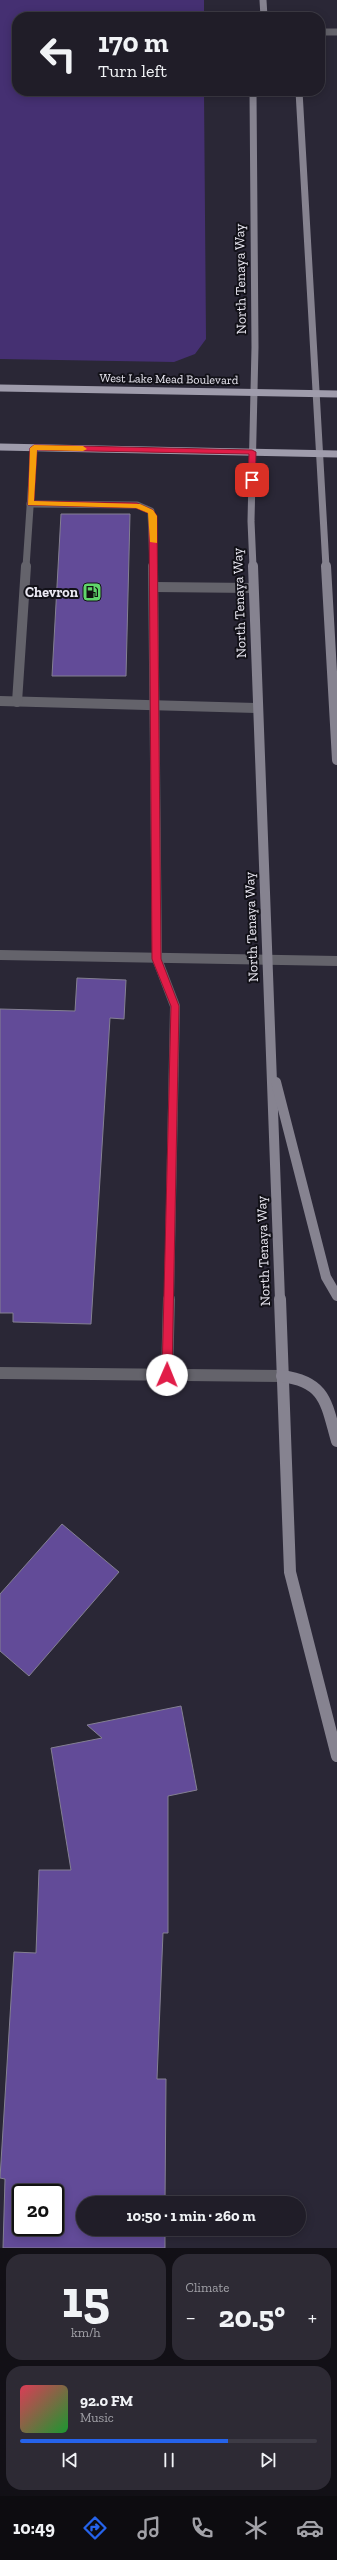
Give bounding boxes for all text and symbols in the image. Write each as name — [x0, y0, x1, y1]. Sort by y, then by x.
text: 170 m — [98, 26, 169, 59]
icon: left — [32, 28, 84, 80]
text: Turn left — [98, 60, 167, 82]
street label: North Tenaya Way — [231, 223, 250, 334]
street label: West Lake Mead Boulevard — [99, 371, 239, 387]
pin — [235, 463, 269, 497]
icon: arrive — [241, 469, 263, 491]
street label: North Tenaya Way — [229, 547, 250, 658]
fuel station icon: Chevron — [81, 581, 103, 603]
place label: Chevron — [25, 584, 79, 601]
street label: North Tenaya Way — [241, 871, 262, 982]
street label: North Tenaya Way — [253, 1195, 274, 1306]
position arrow — [146, 1354, 188, 1396]
speed limit sign: 20 — [12, 2184, 64, 2236]
text: 10:50 · 1 min · 260 m — [126, 2207, 256, 2225]
text: 15 — [62, 2268, 110, 2330]
text: Climate — [186, 2280, 229, 2295]
text: 20.5° — [218, 2299, 285, 2335]
text: − — [186, 2304, 196, 2331]
text: + — [308, 2304, 317, 2331]
text: km/h — [71, 2325, 101, 2340]
text: 92.0 FM — [80, 2392, 133, 2410]
text: Music — [80, 2410, 114, 2425]
icon: previous — [59, 2449, 81, 2471]
icon: pause — [158, 2449, 180, 2471]
icon: next — [257, 2449, 279, 2471]
icon: directions — [81, 2514, 109, 2542]
icon: music — [135, 2514, 163, 2542]
icon: phone — [188, 2514, 216, 2542]
icon: climate — [242, 2514, 270, 2542]
icon: car — [296, 2514, 324, 2542]
text: 10:49 — [13, 2517, 55, 2539]

